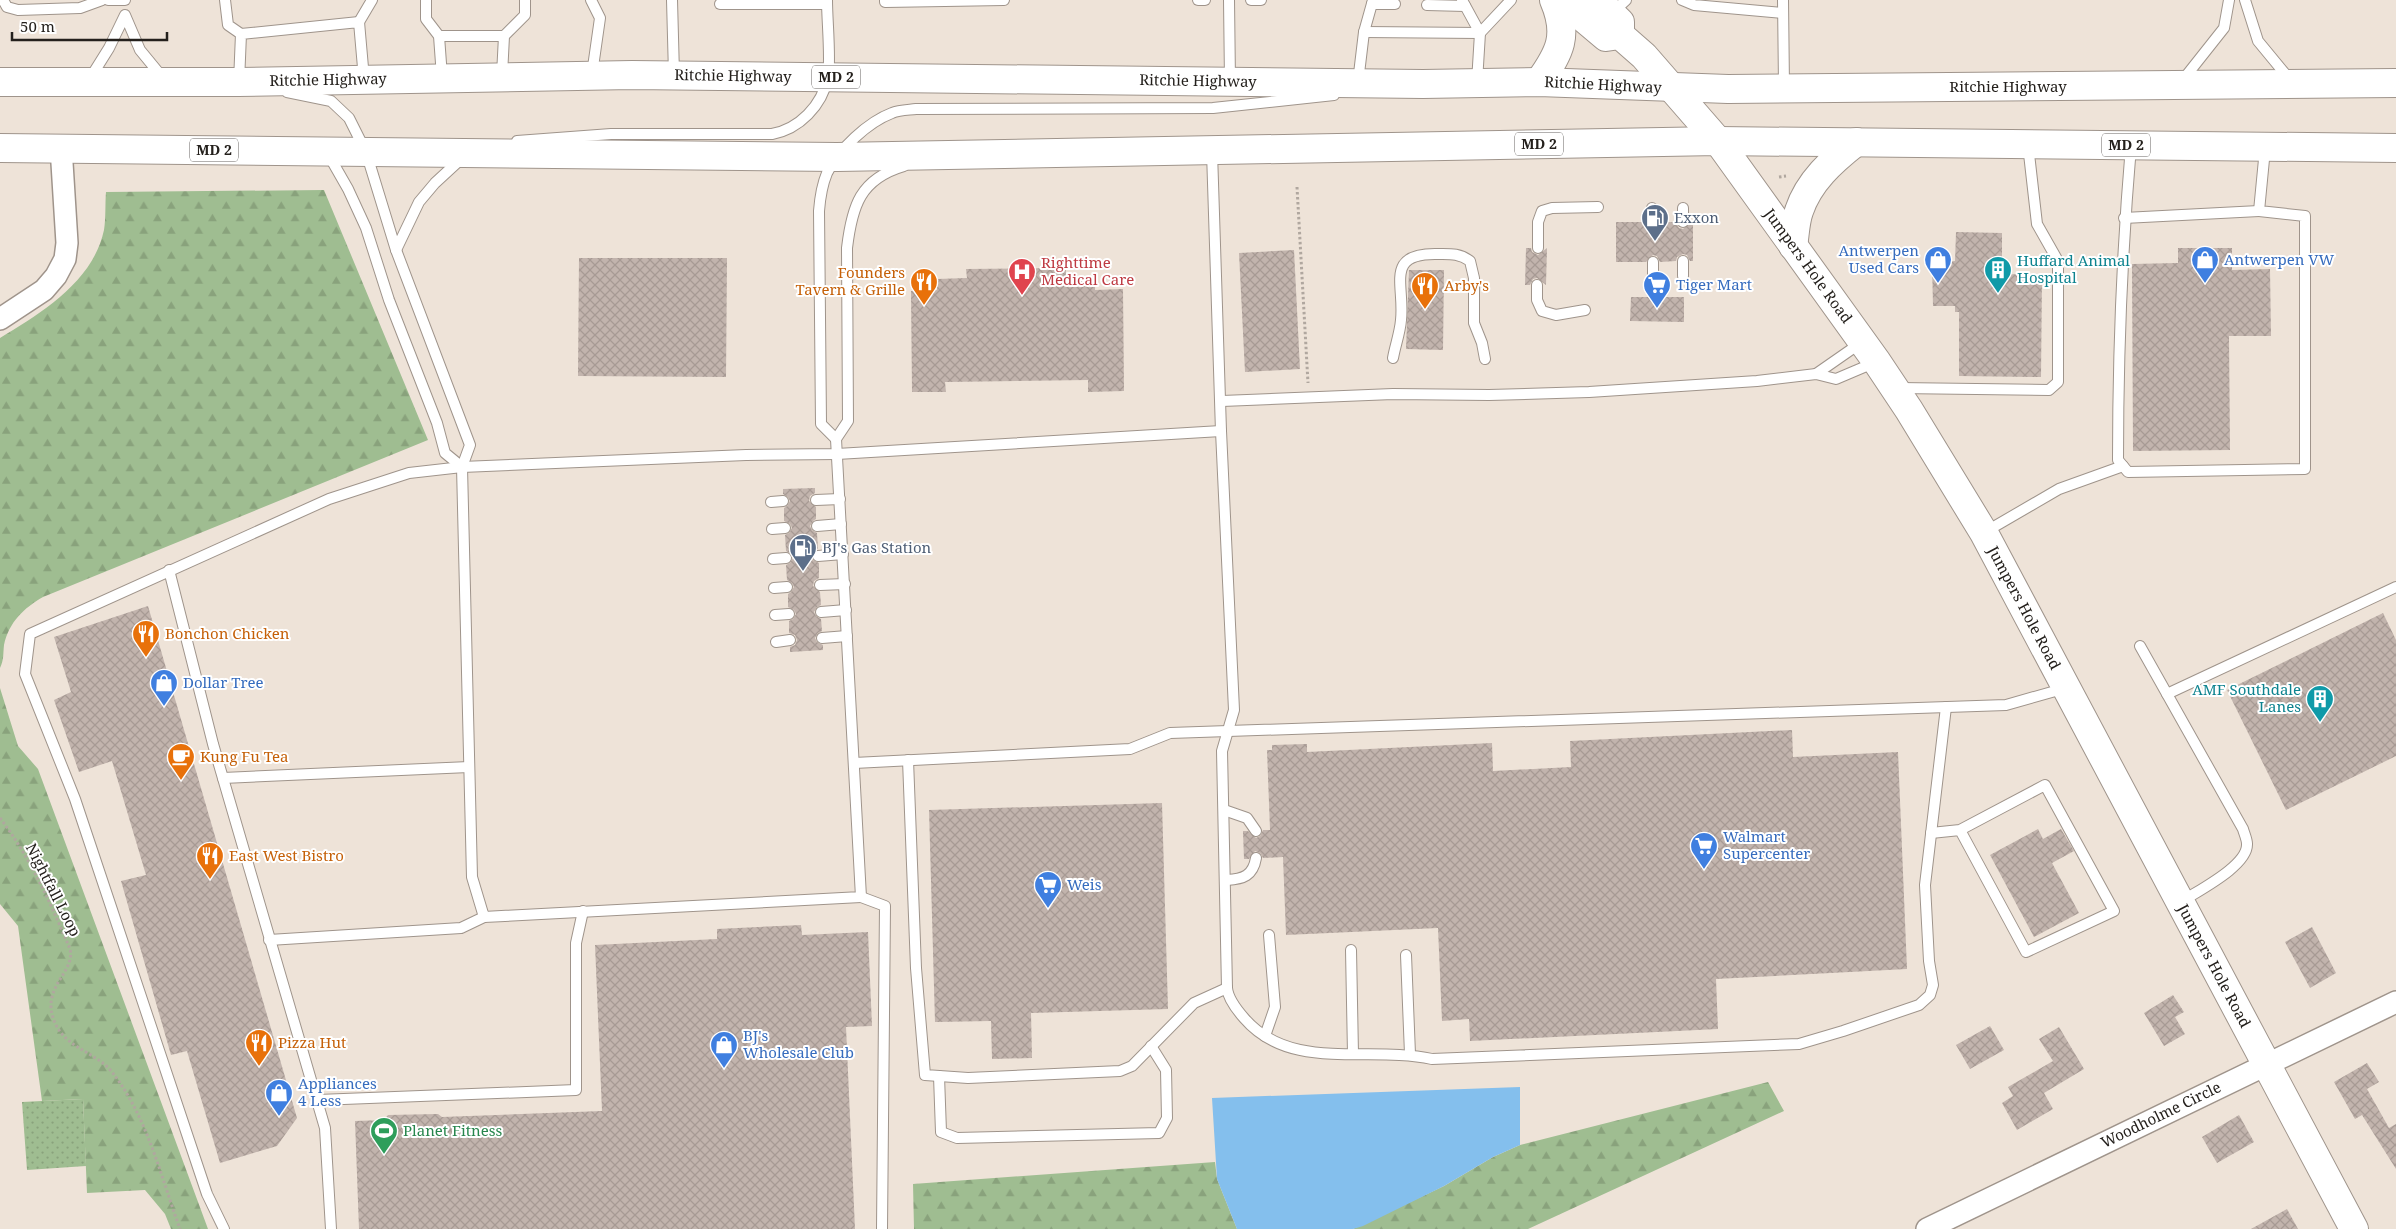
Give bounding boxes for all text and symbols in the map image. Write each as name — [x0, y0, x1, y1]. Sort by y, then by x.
scale bar — [12, 10, 168, 42]
text: 50 m — [20, 16, 55, 36]
street label: Ritchie Highway — [674, 64, 792, 86]
road number: MD 2 — [812, 66, 860, 88]
street label: Ritchie Highway — [269, 68, 387, 90]
street label: Ritchie Highway — [1139, 69, 1257, 91]
street label: Ritchie Highway — [1544, 71, 1663, 97]
street label: Ritchie Highway — [1949, 76, 2067, 96]
road number: MD 2 — [1515, 132, 1563, 156]
road number: MD 2 — [2102, 134, 2150, 156]
road number: MD 2 — [190, 138, 238, 162]
fuel station icon: Exxon — [1640, 203, 1670, 242]
street label: Jumpers Hole Road — [1760, 203, 1857, 327]
place label: Exxon — [1674, 207, 1719, 227]
place label: Antwerpen Used Cars — [1839, 240, 1919, 277]
shop icon: Antwerpen Used Cars — [1923, 245, 1953, 284]
shop icon: Antwerpen VW — [2190, 245, 2220, 284]
place label: Antwerpen VW — [2224, 249, 2334, 269]
place label: Huffard Animal Hospital — [2017, 250, 2130, 287]
place label: Righttime Medical Care — [1041, 252, 1134, 289]
building icon: Huffard Animal Hospital — [1983, 255, 2013, 294]
hospital icon: Righttime Medical Care — [1007, 257, 1037, 296]
place label: Founders Tavern & Grille — [796, 262, 905, 299]
restaurant icon: Founders Tavern & Grille — [909, 267, 939, 306]
supermarket icon: Tiger Mart — [1642, 270, 1672, 309]
restaurant icon: Arby's — [1410, 271, 1440, 310]
place label: Tiger Mart — [1676, 274, 1752, 294]
place label: Arby's — [1444, 275, 1489, 295]
fuel station icon: BJ's Gas Station — [788, 533, 818, 572]
place label: BJ's Gas Station — [822, 537, 932, 557]
street label: Jumpers Hole Road — [1983, 541, 2066, 673]
restaurant icon: Bonchon Chicken — [131, 619, 161, 658]
place label: Bonchon Chicken — [165, 623, 290, 643]
shop icon: Dollar Tree — [149, 668, 179, 707]
place label: Dollar Tree — [183, 672, 264, 692]
place label: AMF Southdale Lanes — [2192, 679, 2301, 716]
building icon: AMF Southdale Lanes — [2305, 684, 2335, 723]
cafe icon: Kung Fu Tea — [166, 742, 196, 781]
place label: Kung Fu Tea — [200, 746, 289, 766]
place label: Walmart Supercenter — [1723, 826, 1810, 863]
supermarket icon: Walmart Supercenter — [1689, 831, 1719, 870]
street label: Nightfall Loop — [22, 839, 86, 940]
restaurant icon: East West Bistro — [195, 841, 225, 880]
place label: East West Bistro — [229, 845, 344, 865]
supermarket icon: Weis — [1033, 870, 1063, 909]
place label: Weis — [1067, 874, 1102, 894]
street label: Jumpers Hole Road — [2173, 899, 2256, 1031]
place label: BJ's Wholesale Club — [743, 1025, 854, 1062]
restaurant icon: Pizza Hut — [244, 1028, 274, 1067]
shop icon: BJ's Wholesale Club — [709, 1030, 739, 1069]
place label: Pizza Hut — [278, 1032, 346, 1052]
place label: Appliances 4 Less — [298, 1073, 377, 1110]
street label: Woodholme Circle — [2097, 1076, 2224, 1152]
shop icon: Appliances 4 Less — [264, 1078, 294, 1117]
sports icon: Planet Fitness — [369, 1116, 399, 1155]
place label: Planet Fitness — [403, 1120, 502, 1140]

